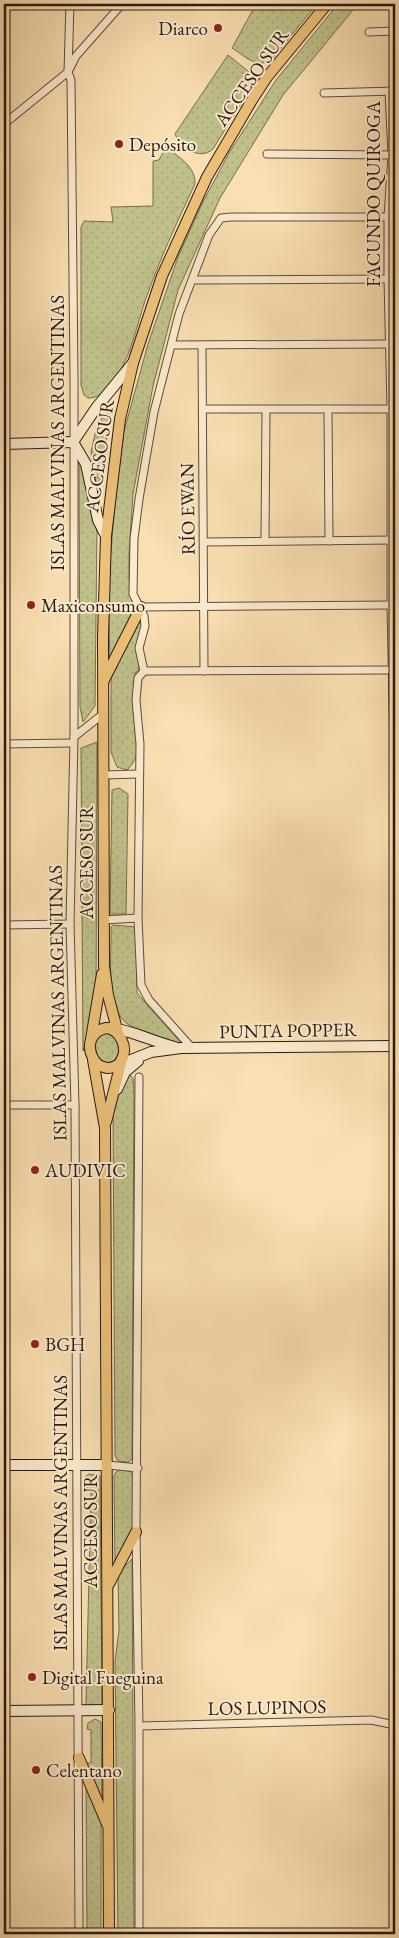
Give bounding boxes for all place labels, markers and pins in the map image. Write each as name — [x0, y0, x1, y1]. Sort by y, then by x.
place label: Diarco — [158, 16, 208, 41]
marker: Diarco — [212, 22, 224, 34]
place label: Depósito — [129, 132, 196, 157]
marker: Depósito — [113, 138, 125, 150]
place label: Maxiconsumo — [41, 593, 145, 618]
marker: Maxiconsumo — [25, 599, 37, 611]
place label: AUDIVIC — [44, 1158, 126, 1183]
marker: AUDIVIC — [29, 1164, 41, 1176]
place label: BGH — [45, 1332, 85, 1357]
marker: BGH — [29, 1338, 41, 1350]
place label: Digital Fueguina — [42, 1665, 164, 1690]
marker: Digital Fueguina — [26, 1671, 38, 1683]
place label: Celentano — [46, 1758, 122, 1783]
marker: Celentano — [30, 1764, 42, 1776]

